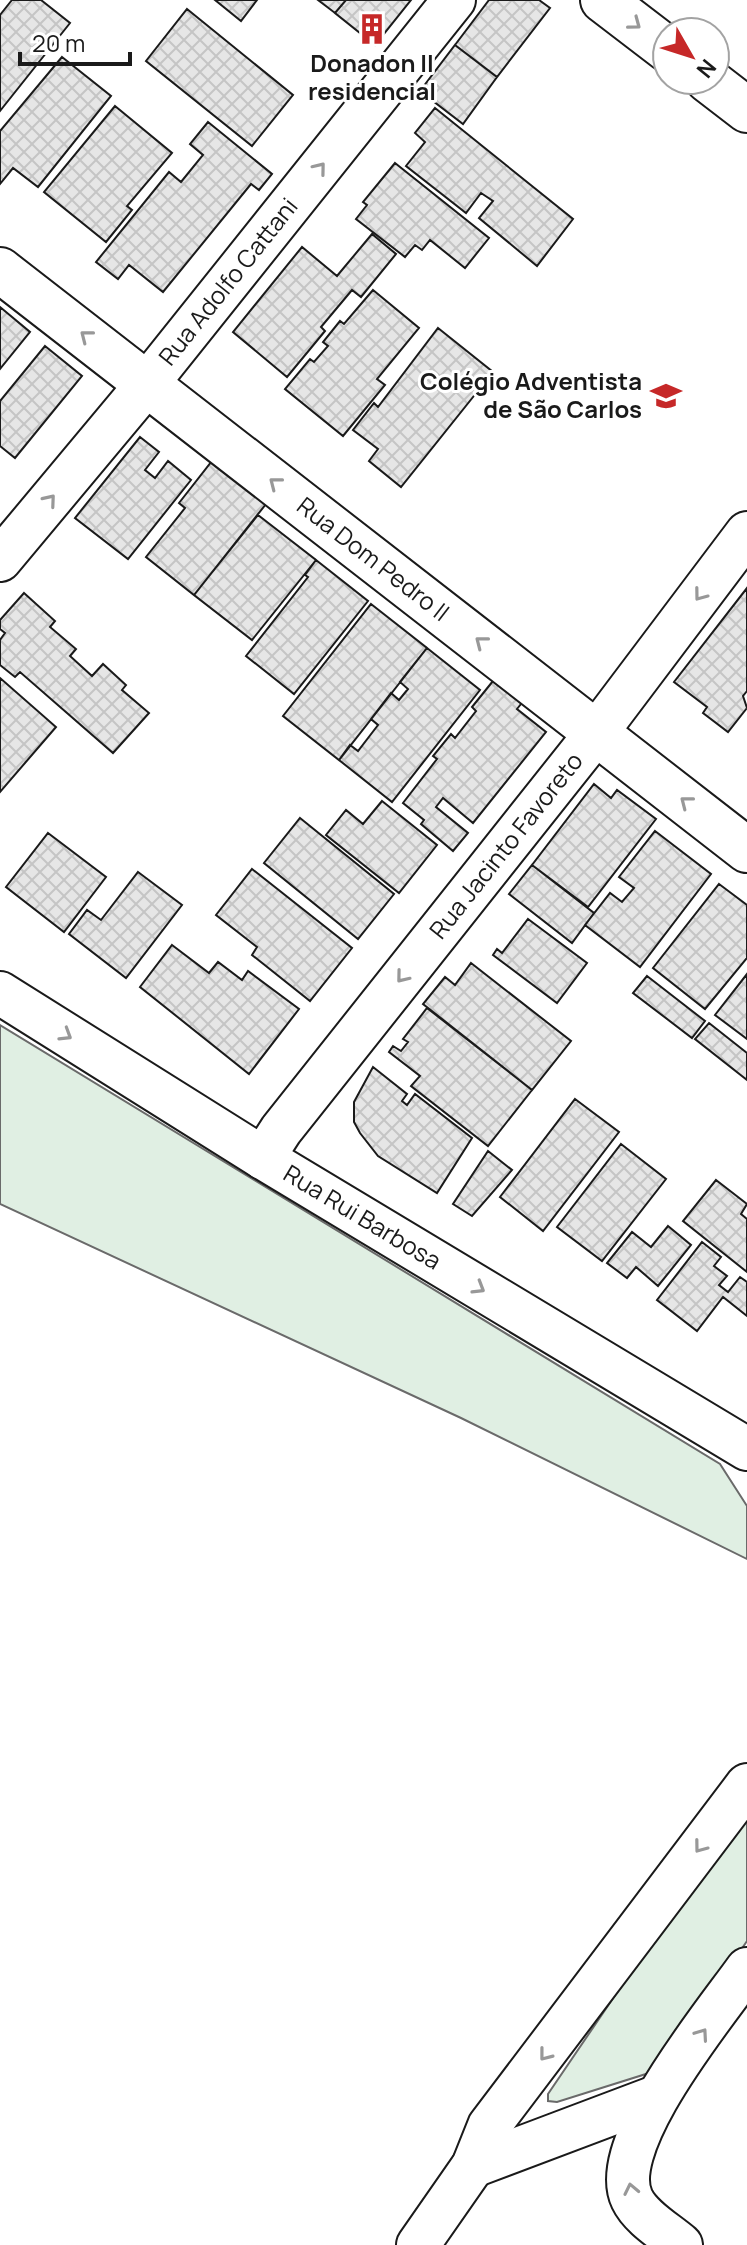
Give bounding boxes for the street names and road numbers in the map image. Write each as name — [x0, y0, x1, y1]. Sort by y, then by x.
street label: Rua Adolfo Cattani — [150, 190, 304, 372]
street label: Rua Dom Pedro II — [291, 489, 457, 628]
street label: Rua Jacinto Favoreto — [421, 745, 590, 945]
street label: Rua Rui Barbosa — [278, 1156, 448, 1276]

